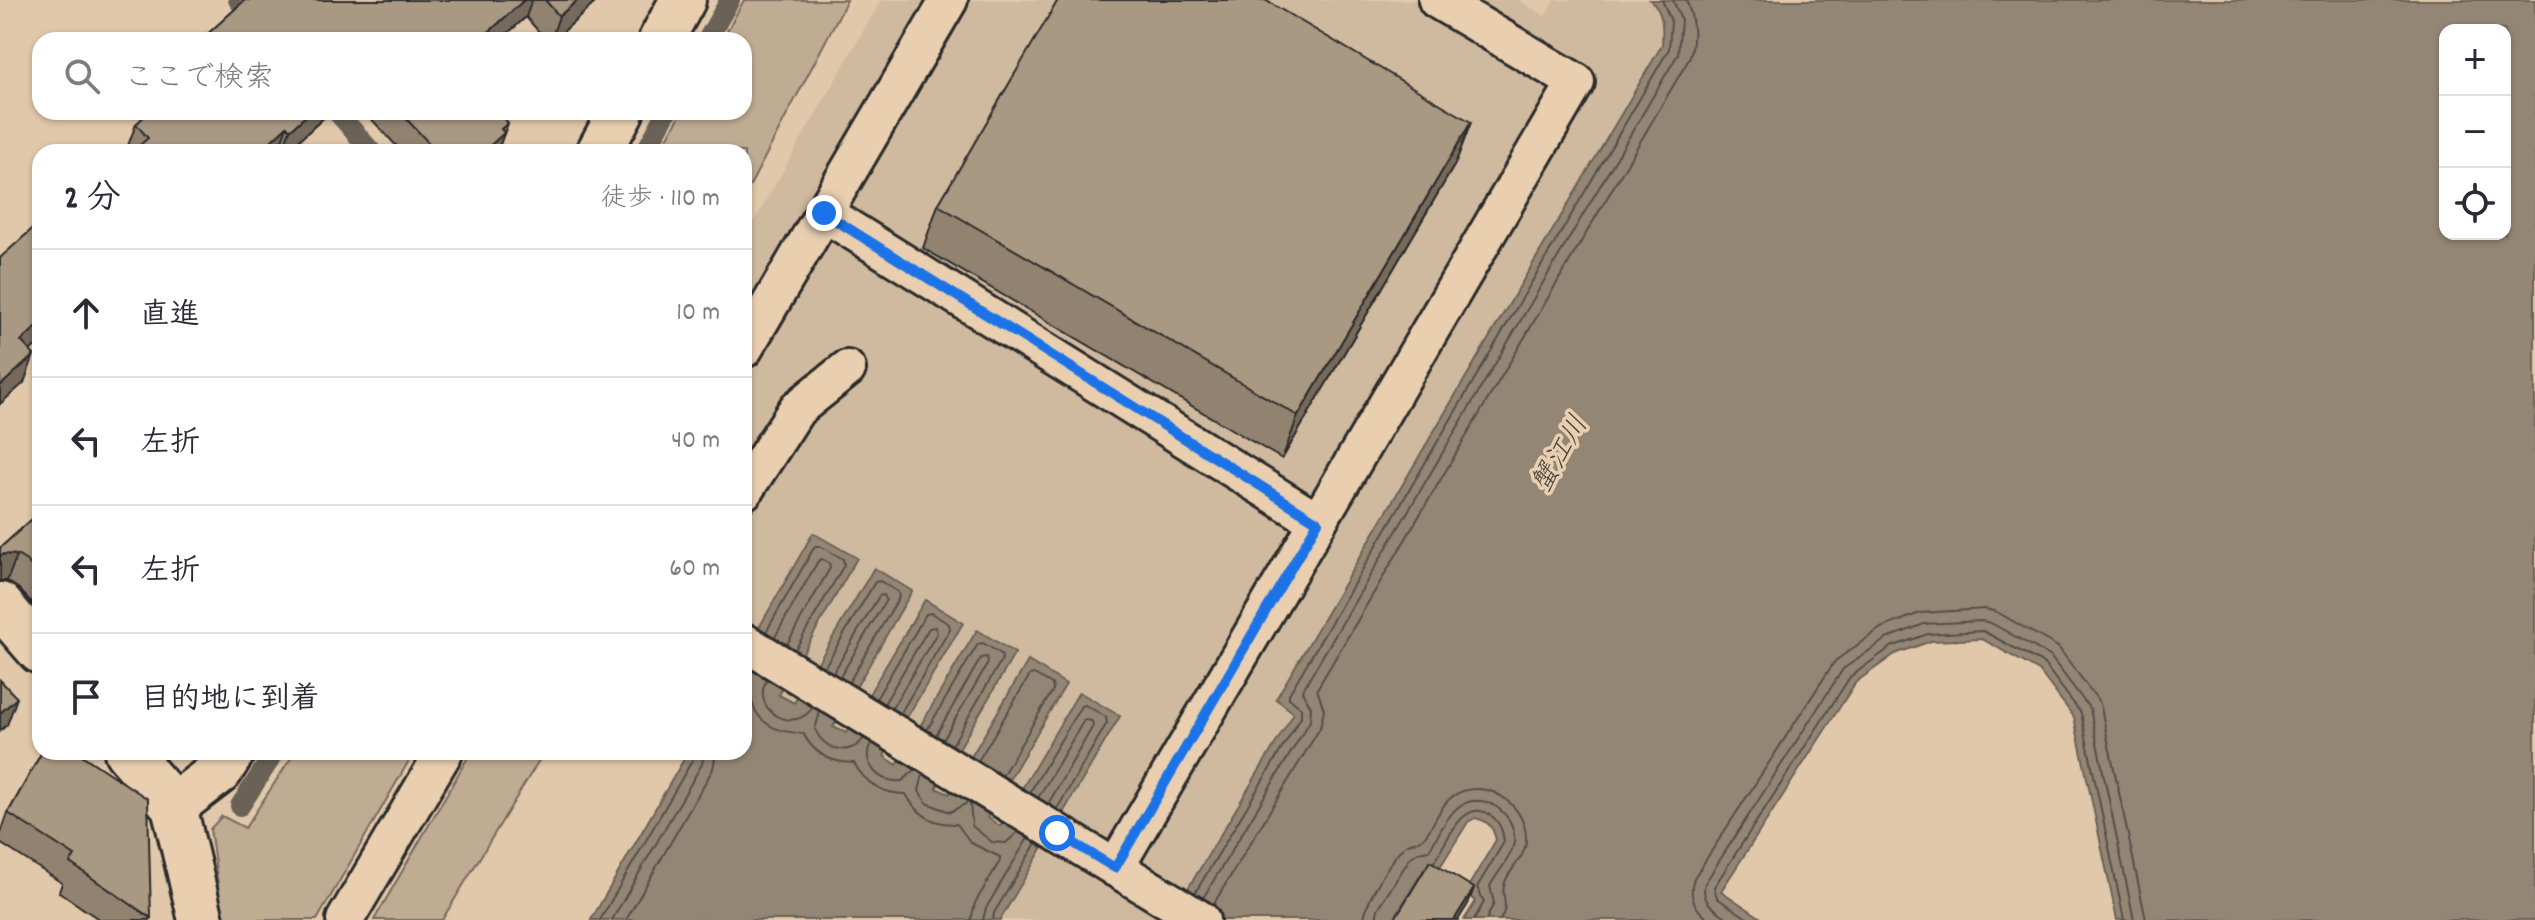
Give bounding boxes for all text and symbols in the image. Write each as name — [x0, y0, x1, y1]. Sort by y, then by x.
map controls — [2439, 24, 2511, 240]
button: + — [2439, 24, 2511, 96]
search box — [32, 32, 752, 120]
icon: search — [60, 54, 104, 98]
text: ここで検索 — [124, 59, 274, 102]
button: − — [2439, 96, 2511, 168]
button: locate — [2439, 168, 2511, 240]
text: 2 分 — [64, 176, 121, 225]
text: 徒歩 · 110 m — [601, 181, 720, 218]
route end — [806, 195, 842, 231]
icon: ahead — [64, 291, 108, 335]
text: 10 m — [676, 295, 720, 332]
text: 直進 — [140, 296, 200, 339]
water label: 蟹江川 — [1524, 409, 1601, 502]
icon: left — [64, 419, 108, 463]
text: 40 m — [671, 423, 720, 460]
text: 左折 — [140, 424, 200, 467]
icon: left — [64, 547, 108, 591]
text: 60 m — [669, 551, 720, 588]
text: 左折 — [140, 552, 200, 595]
icon: arrive — [64, 675, 108, 719]
text: 目的地に到着 — [140, 680, 320, 723]
route start — [1039, 815, 1075, 851]

